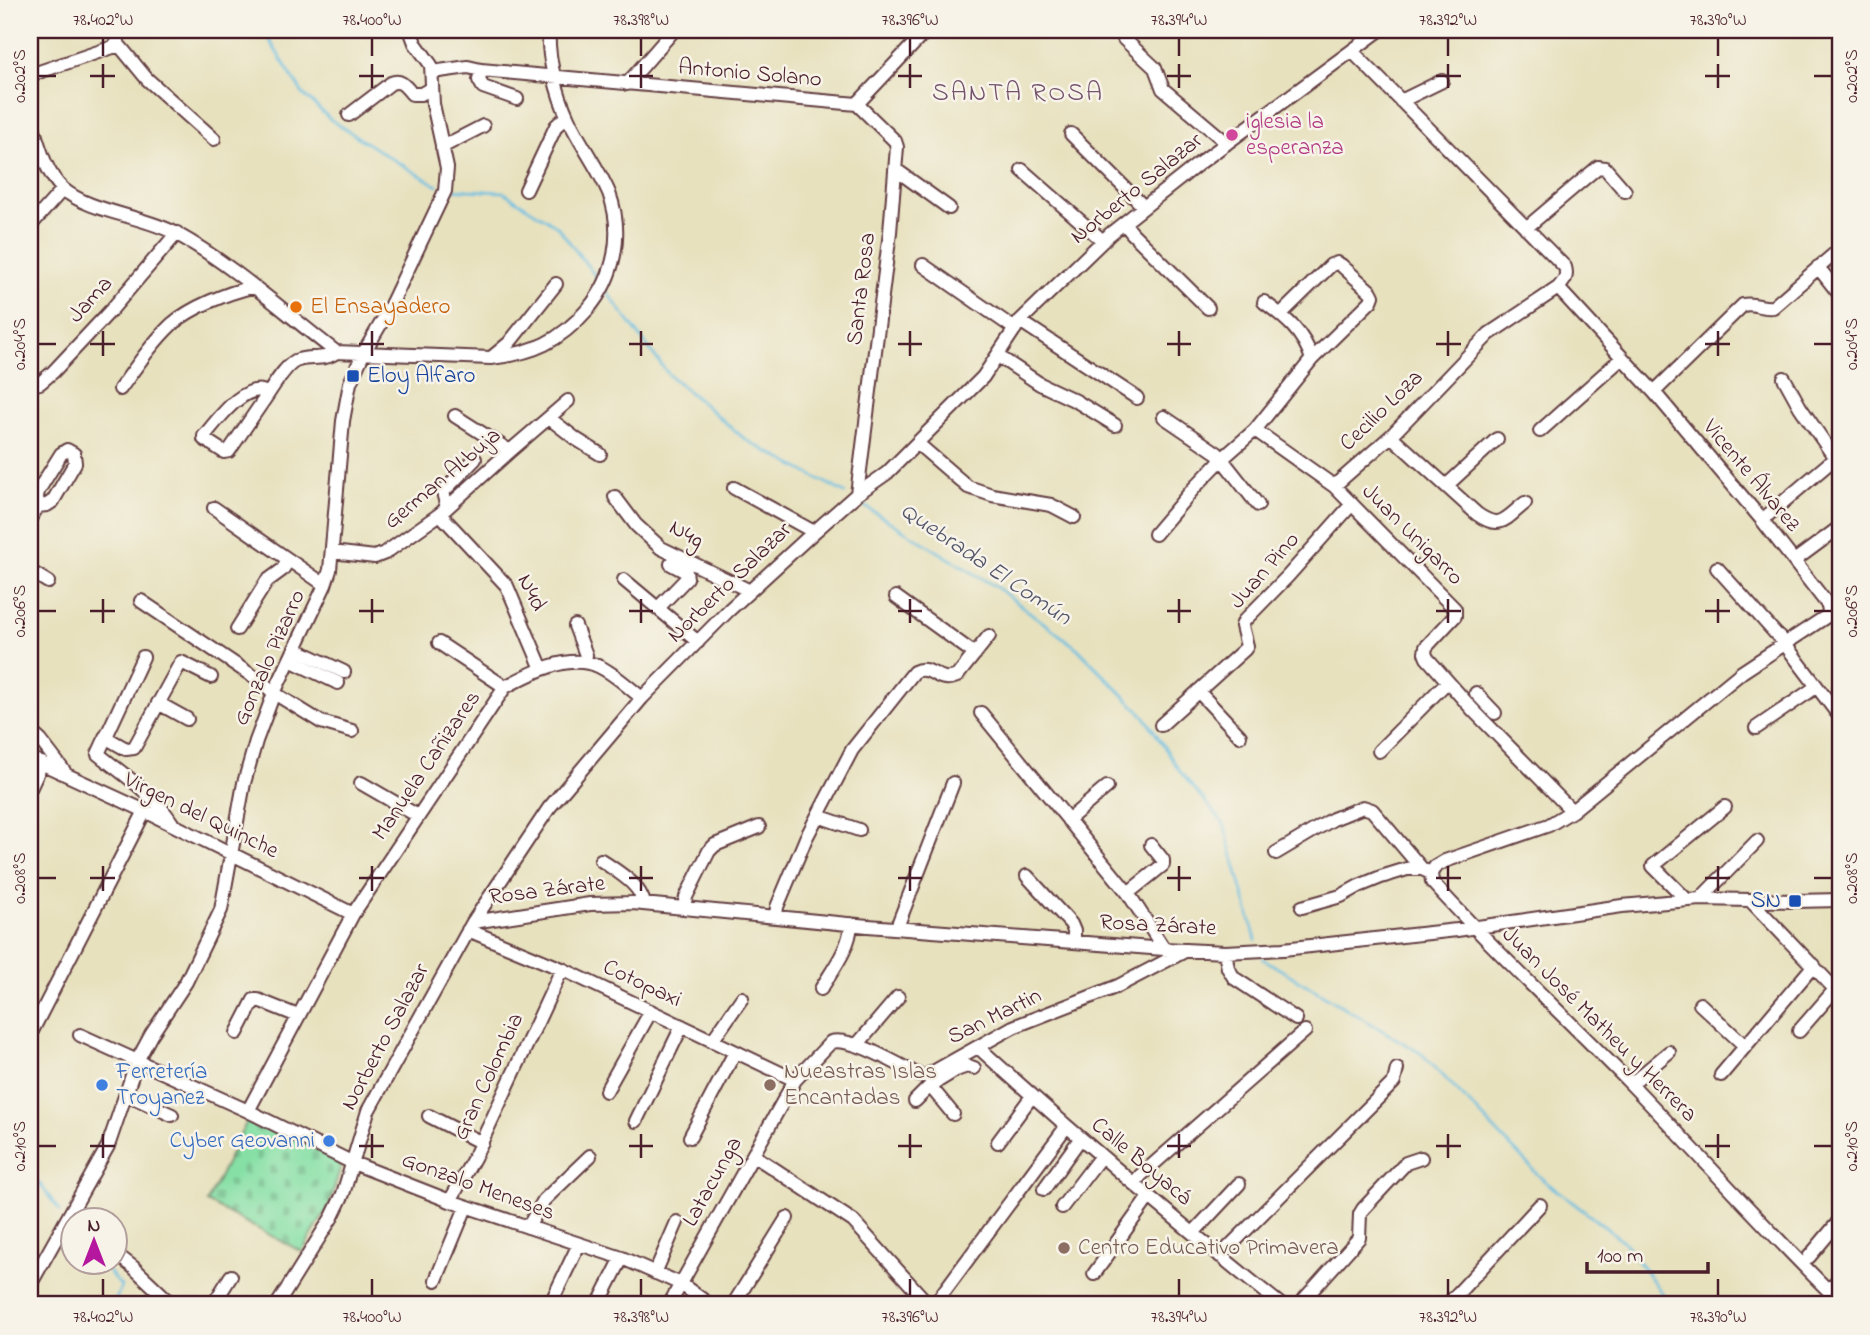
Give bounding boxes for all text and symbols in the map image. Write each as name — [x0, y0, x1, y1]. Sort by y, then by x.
text: 78.402°W — [73, 8, 133, 34]
text: 78.400°W — [342, 8, 402, 34]
text: 78.398°W — [613, 8, 669, 34]
text: 78.396°W — [881, 8, 939, 34]
text: 78.394°W — [1151, 8, 1207, 34]
text: 78.392°W — [1419, 8, 1477, 34]
text: 78.390°W — [1689, 8, 1747, 34]
text: 0.202°S — [8, 49, 34, 103]
text: 0.202°S — [1840, 49, 1866, 103]
street label: Antonio Solano — [677, 51, 823, 97]
district label: SANTA ROSA — [932, 75, 1104, 113]
place label: iglesia la esperanza — [1246, 106, 1344, 165]
street label: Norberto Salazar — [1064, 125, 1211, 253]
marker: iglesia la esperanza — [1224, 127, 1240, 143]
street label: Santa Rosa — [839, 231, 885, 347]
street label: Jama — [61, 269, 121, 331]
place label: El Ensayadero — [310, 291, 451, 326]
marker: El Ensayadero — [288, 299, 304, 315]
text: 0.204°S — [8, 318, 34, 370]
text: 0.204°S — [1840, 318, 1866, 370]
place label: Eloy Alfaro — [367, 360, 476, 395]
street label: Cecilio Loza — [1333, 362, 1431, 460]
marker: Eloy Alfaro — [345, 368, 361, 384]
street label: Vicente Álvarez — [1693, 411, 1809, 540]
street label: German ALbuja — [377, 420, 509, 538]
street label: Juan Unigarro — [1353, 476, 1471, 594]
water label: Quebrada El Común — [892, 495, 1079, 636]
street label: N4g — [662, 512, 709, 559]
street label: Norberto Salazar — [660, 514, 800, 651]
street label: Juan Pino — [1222, 525, 1308, 617]
street label: N4d — [508, 569, 554, 617]
text: 0.206°S — [8, 585, 34, 637]
street label: Gonzalo Pizarro — [225, 585, 315, 731]
text: 0.206°S — [1840, 585, 1866, 637]
street label: Manuela Cañizares — [364, 684, 490, 848]
street label: Virgen del Quinche — [117, 764, 285, 869]
text: 0.208°S — [8, 852, 34, 904]
text: 0.208°S — [1840, 852, 1866, 904]
street label: Rosa Zárate — [487, 867, 608, 914]
place label: SN — [1751, 885, 1781, 918]
marker: SN — [1787, 893, 1803, 909]
street label: Rosa Zárate — [1099, 906, 1218, 946]
street label: Juan José Matheu y Herrera — [1492, 920, 1704, 1132]
street label: Cotopaxi — [597, 951, 687, 1017]
street label: Norberto Salazar — [333, 957, 439, 1116]
street label: San Martin — [942, 980, 1048, 1054]
street label: Gran Colombia — [445, 1008, 533, 1146]
place label: Ferretería Troyanez — [115, 1056, 208, 1117]
place label: Nueastras Islas Encantadas — [784, 1056, 937, 1115]
marker: Ferretería Troyanez — [94, 1077, 110, 1093]
marker: Nueastras Islas Encantadas — [762, 1077, 778, 1093]
street label: Calle Boyacá — [1082, 1110, 1199, 1216]
text: 0.210°S — [8, 1121, 34, 1171]
text: 0.210°S — [1840, 1121, 1866, 1171]
place label: Cyber Geovanni — [169, 1125, 315, 1160]
street label: Latacunga — [675, 1131, 752, 1234]
marker: Cyber Geovanni — [321, 1133, 337, 1149]
street label: Gonzalo Meneses — [397, 1144, 559, 1230]
north arrow — [60, 1206, 130, 1276]
text: N — [88, 1213, 101, 1240]
scale bar — [1587, 1230, 1707, 1274]
place label: Centro Educativo Primavera — [1078, 1232, 1339, 1265]
marker: Centro Educativo Primavera — [1056, 1240, 1072, 1256]
text: 100 m — [1597, 1242, 1643, 1272]
text: 78.402°W — [73, 1305, 133, 1331]
text: 78.400°W — [342, 1305, 402, 1331]
text: 78.398°W — [613, 1305, 669, 1331]
text: 78.396°W — [881, 1305, 939, 1331]
text: 78.394°W — [1151, 1305, 1207, 1331]
text: 78.392°W — [1419, 1305, 1477, 1331]
text: 78.390°W — [1689, 1305, 1747, 1331]

